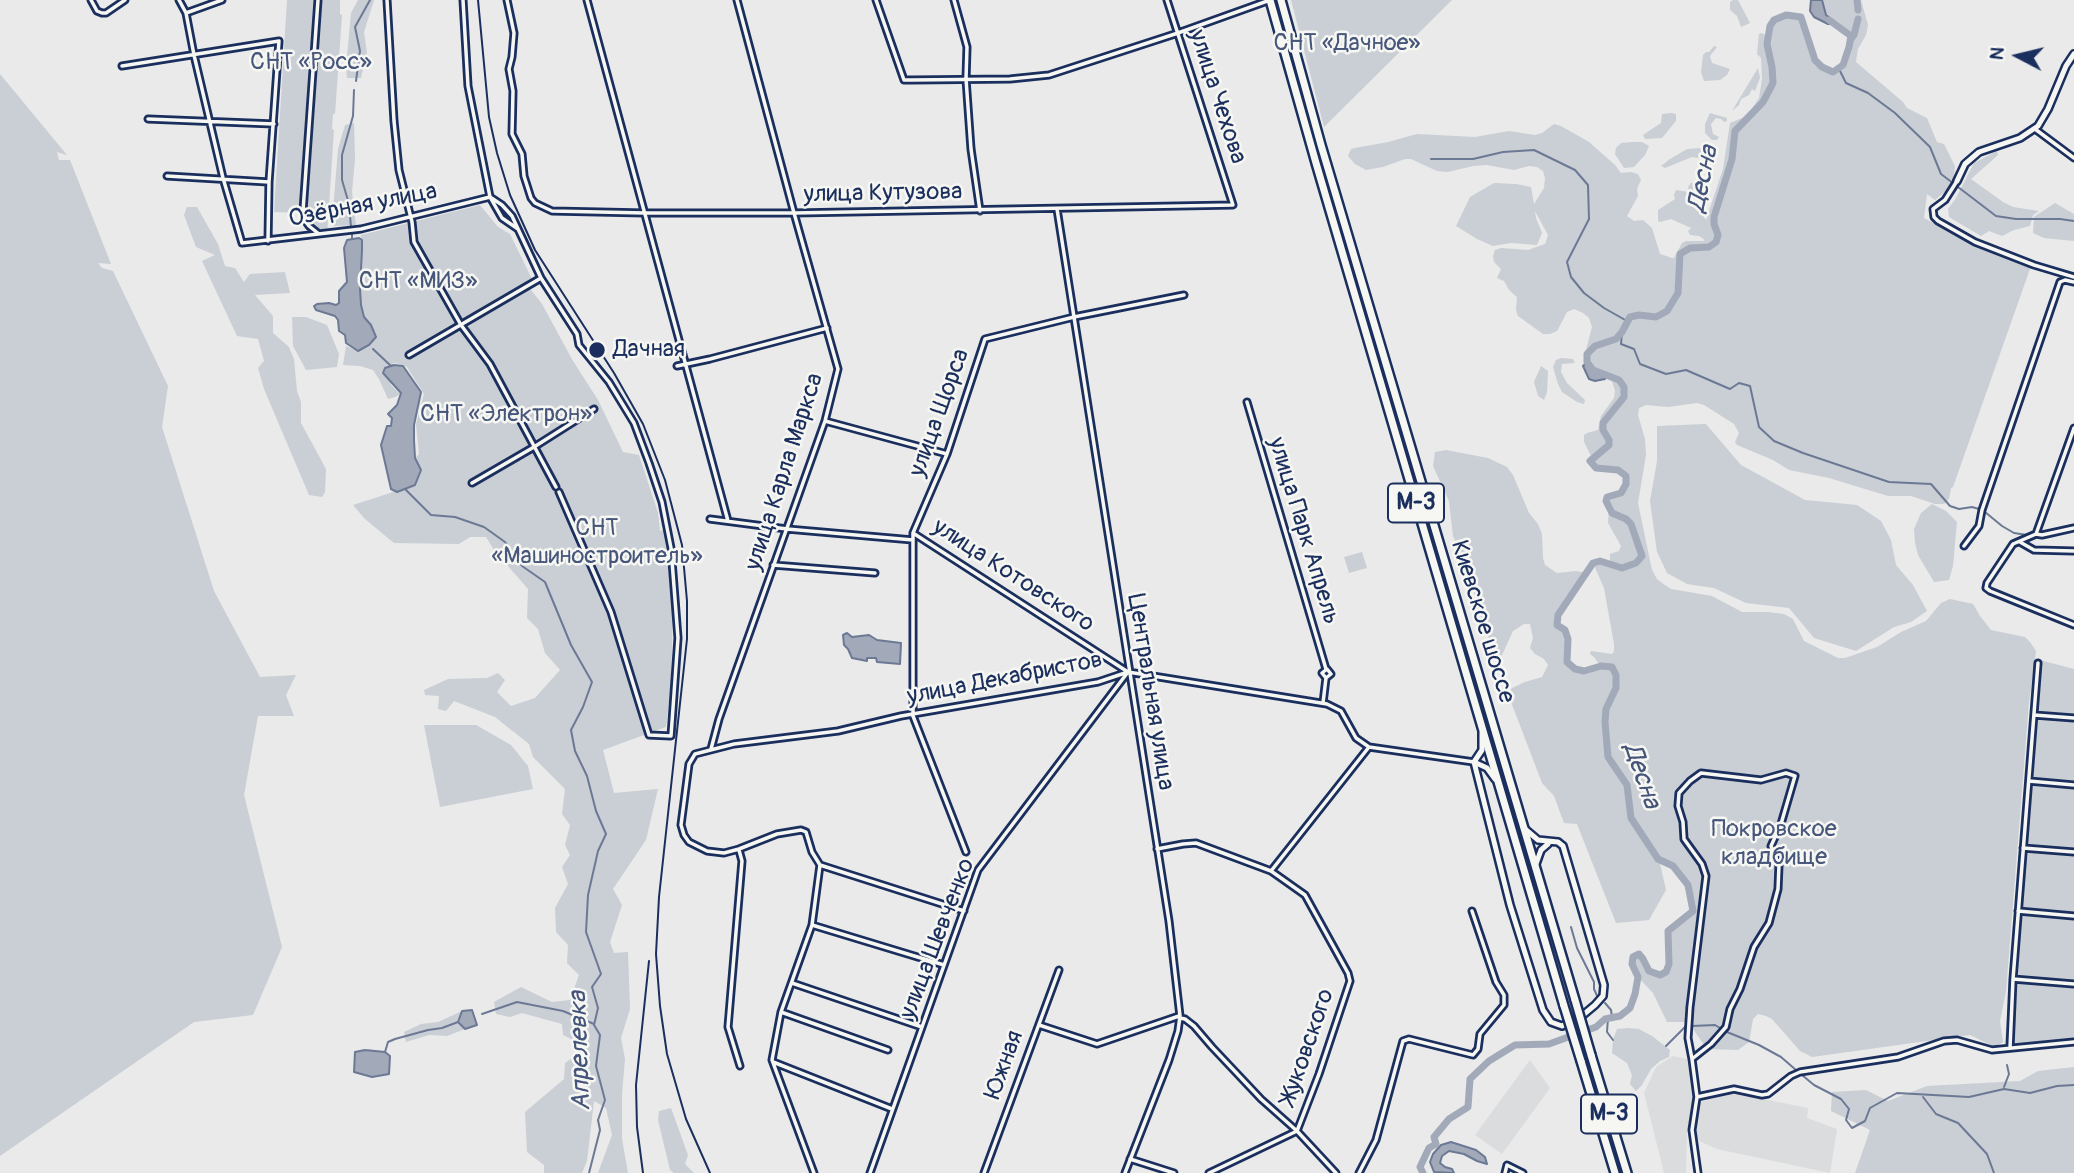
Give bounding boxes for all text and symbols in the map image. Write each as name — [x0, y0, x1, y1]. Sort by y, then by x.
north arrow — [1983, 21, 2053, 91]
street label: улица Чехова — [1182, 26, 1252, 168]
park label: СНТ «Дачное» — [1274, 30, 1420, 58]
text: N — [1984, 46, 2010, 61]
park label: СНТ «Росс» — [250, 49, 372, 77]
water label: Десна — [1682, 143, 1726, 215]
street label: Озёрная улица — [286, 178, 440, 234]
street label: улица Кутузова — [803, 178, 963, 210]
park label: СНТ «МИЗ» — [359, 268, 477, 296]
place label: Дачная — [613, 336, 685, 364]
marker: Дачная — [587, 340, 607, 360]
street label: улица Щорса — [904, 345, 976, 481]
street label: улица Карла Маркса — [740, 370, 830, 574]
park label: СНТ «Электрон» — [420, 401, 592, 429]
street label: улица Парк Апрель — [1261, 434, 1345, 628]
road number: М-3 — [1388, 484, 1444, 523]
street label: улица Котовского — [927, 513, 1099, 639]
park label: СНТ «Машиностроитель» — [491, 515, 703, 571]
street label: Киевское шоссе — [1444, 537, 1520, 707]
street label: Центральная улица — [1120, 592, 1180, 792]
street label: улица Декабристов — [905, 646, 1105, 712]
water label: Десна — [1615, 739, 1667, 813]
park label: Покровское кладбище — [1712, 816, 1836, 872]
street label: улица Шевченко — [894, 855, 982, 1023]
street label: Жуковского — [1275, 985, 1341, 1109]
water label: Апрелевка — [563, 990, 599, 1112]
street label: Южная — [979, 1027, 1031, 1103]
road number: М-3 — [1581, 1094, 1637, 1134]

